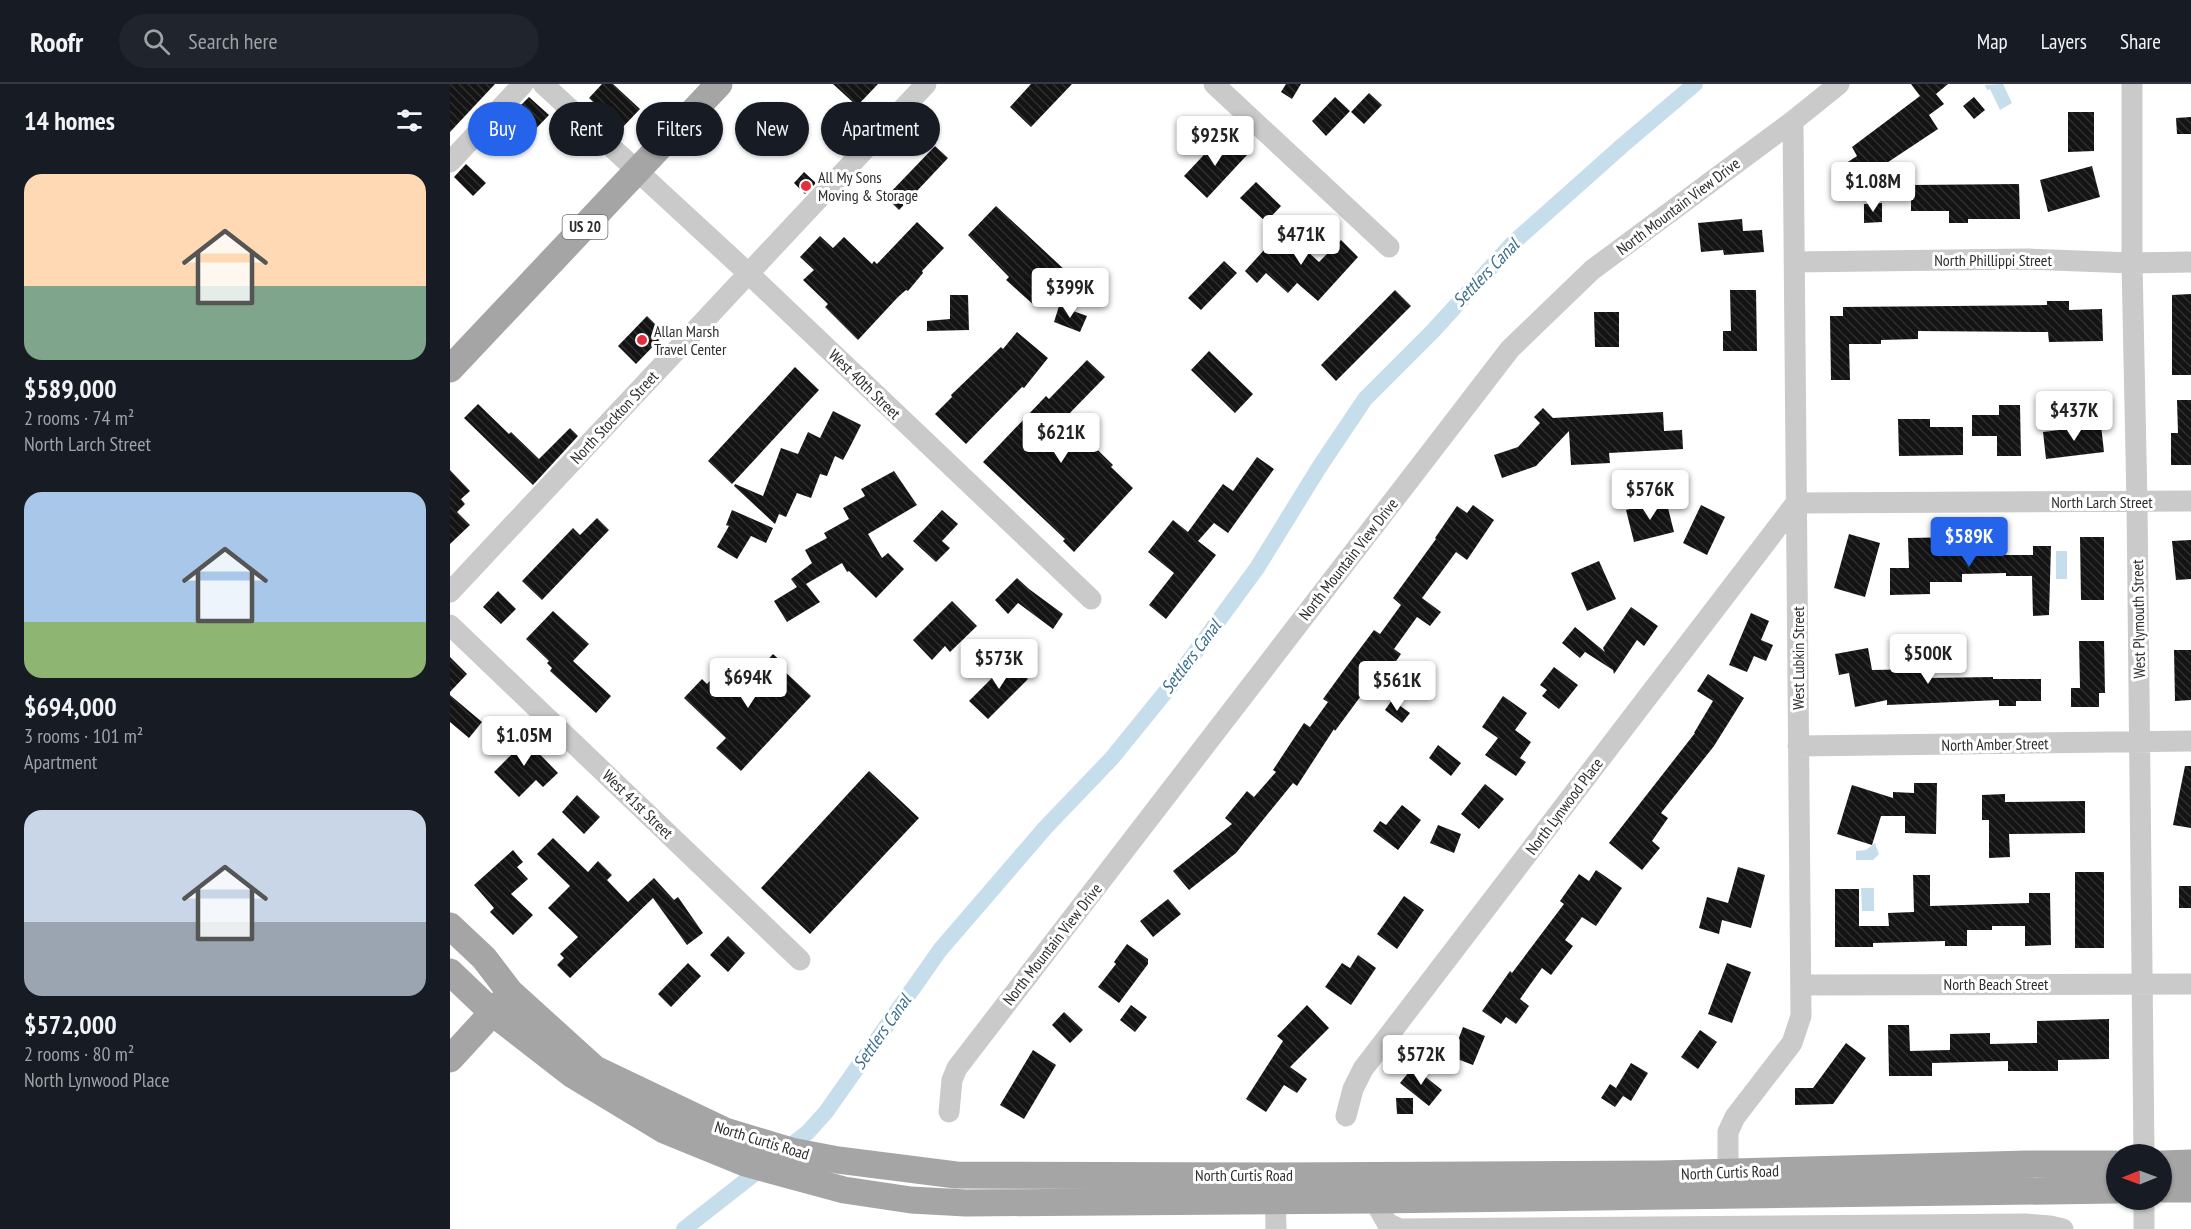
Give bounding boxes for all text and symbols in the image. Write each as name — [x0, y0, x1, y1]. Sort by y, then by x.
search box — [119, 14, 539, 68]
text: Roofr — [30, 23, 83, 60]
icon: search — [140, 25, 173, 58]
text: Search here — [188, 27, 278, 55]
text: Map — [1977, 28, 2008, 55]
text: Layers — [2041, 28, 2087, 55]
text: Share — [2120, 28, 2161, 55]
chip: Buy — [468, 102, 537, 156]
chip: Rent — [549, 102, 624, 156]
chip: Filters — [636, 102, 723, 156]
chip: New — [735, 102, 809, 156]
chip: Apartment — [821, 102, 940, 156]
text: 14 homes — [24, 104, 115, 137]
icon: filters — [393, 104, 426, 137]
pin: $925K — [1173, 116, 1257, 167]
text: $925K — [1191, 122, 1239, 148]
street label: North Mountain View Drive — [1612, 153, 1744, 259]
pin: $1.08M — [1824, 162, 1922, 213]
place label: All My Sons Moving & Storage — [818, 167, 918, 205]
text: $1.08M — [1845, 168, 1901, 194]
marker: All My Sons Moving & Storage — [799, 179, 813, 193]
icon: home — [171, 213, 279, 321]
road number: US 20 — [562, 215, 608, 239]
pin: $471K — [1259, 215, 1343, 266]
text: $471K — [1277, 221, 1325, 247]
water label: Settlers Canal — [1447, 232, 1525, 312]
street label: North Phillippi Street — [1934, 250, 2052, 270]
pin: $399K — [1028, 268, 1112, 319]
text: $399K — [1046, 274, 1094, 300]
place label: Allan Marsh Travel Center — [654, 321, 727, 359]
marker: Allan Marsh Travel Center — [635, 333, 649, 347]
street label: West 40th Street — [825, 345, 906, 424]
street label: North Stockton Street — [566, 366, 663, 468]
text: $589,000 — [24, 372, 117, 405]
pin: $437K — [2032, 391, 2116, 442]
text: $437K — [2050, 397, 2098, 423]
text: 2 rooms · 74 m² — [24, 405, 134, 431]
pin: $621K — [1019, 413, 1103, 464]
text: $621K — [1037, 419, 1085, 445]
text: North Larch Street — [24, 431, 151, 457]
pin: $576K — [1608, 470, 1692, 521]
text: $576K — [1626, 476, 1674, 502]
street label: North Larch Street — [2051, 492, 2153, 512]
street label: North Mountain View Drive — [1294, 494, 1402, 624]
pin: $589K — [1927, 517, 2011, 568]
text: $589K — [1945, 523, 1993, 549]
icon: home — [171, 531, 279, 639]
street label: West Plymouth Street — [2127, 559, 2149, 679]
street label: West Lubkin Street — [1788, 606, 1808, 710]
water label: Settlers Canal — [1156, 614, 1227, 698]
pin: $500K — [1886, 634, 1970, 685]
pin: $573K — [957, 639, 1041, 690]
text: $500K — [1904, 640, 1952, 666]
text: $573K — [975, 645, 1023, 671]
pin: $694K — [706, 658, 790, 709]
pin: $561K — [1355, 661, 1439, 712]
text: $694K — [724, 664, 772, 690]
text: $561K — [1373, 667, 1421, 693]
text: $694,000 — [24, 690, 117, 723]
pin: $1.05M — [475, 716, 573, 767]
text: $1.05M — [496, 722, 552, 748]
text: 3 rooms · 101 m² — [24, 723, 143, 749]
street label: North Amber Street — [1941, 733, 2049, 755]
text: Apartment — [24, 749, 97, 775]
street label: North Lynwood Place — [1521, 754, 1607, 858]
street label: West 41st Street — [598, 765, 678, 843]
icon: home — [171, 849, 279, 957]
street label: North Mountain View Drive — [998, 879, 1106, 1009]
street label: North Beach Street — [1944, 974, 2049, 994]
water label: Settlers Canal — [848, 988, 917, 1074]
text: $572,000 — [24, 1008, 117, 1041]
pin: $572K — [1379, 1035, 1463, 1086]
text: 2 rooms · 80 m² — [24, 1041, 134, 1067]
text: $572K — [1397, 1041, 1445, 1067]
text: North Lynwood Place — [24, 1067, 169, 1093]
street label: North Curtis Road — [712, 1116, 812, 1164]
north arrow — [2106, 1144, 2172, 1210]
map controls — [2106, 1144, 2172, 1210]
street label: North Curtis Road — [1681, 1160, 1779, 1184]
street label: North Curtis Road — [1195, 1165, 1293, 1185]

